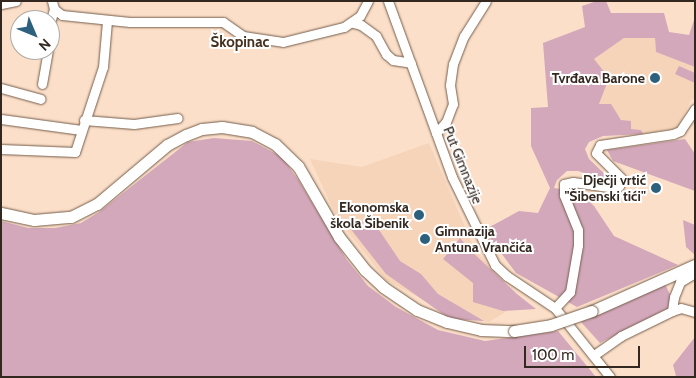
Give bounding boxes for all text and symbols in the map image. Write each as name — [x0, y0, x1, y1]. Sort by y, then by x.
north arrow — [10, 10, 60, 60]
district label: Škopinac — [211, 34, 269, 52]
text: N — [35, 35, 55, 55]
place label: Tvrđava Barone — [552, 70, 645, 86]
marker: Tvrđava Barone — [649, 72, 661, 84]
street label: Put Gimnazije — [440, 124, 486, 206]
place label: Dječji vrtić "Šibenski tići" — [564, 172, 646, 204]
marker: Dječji vrtić "Šibenski tići" — [650, 182, 662, 194]
place label: Ekonomska škola Šibenik — [330, 199, 409, 232]
marker: Ekonomska škola Šibenik — [413, 209, 425, 221]
place label: Gimnazija Antuna Vrančića — [435, 223, 532, 256]
marker: Gimnazija Antuna Vrančića — [419, 233, 431, 245]
scale bar — [526, 336, 642, 368]
text: 100 m — [532, 346, 574, 364]

